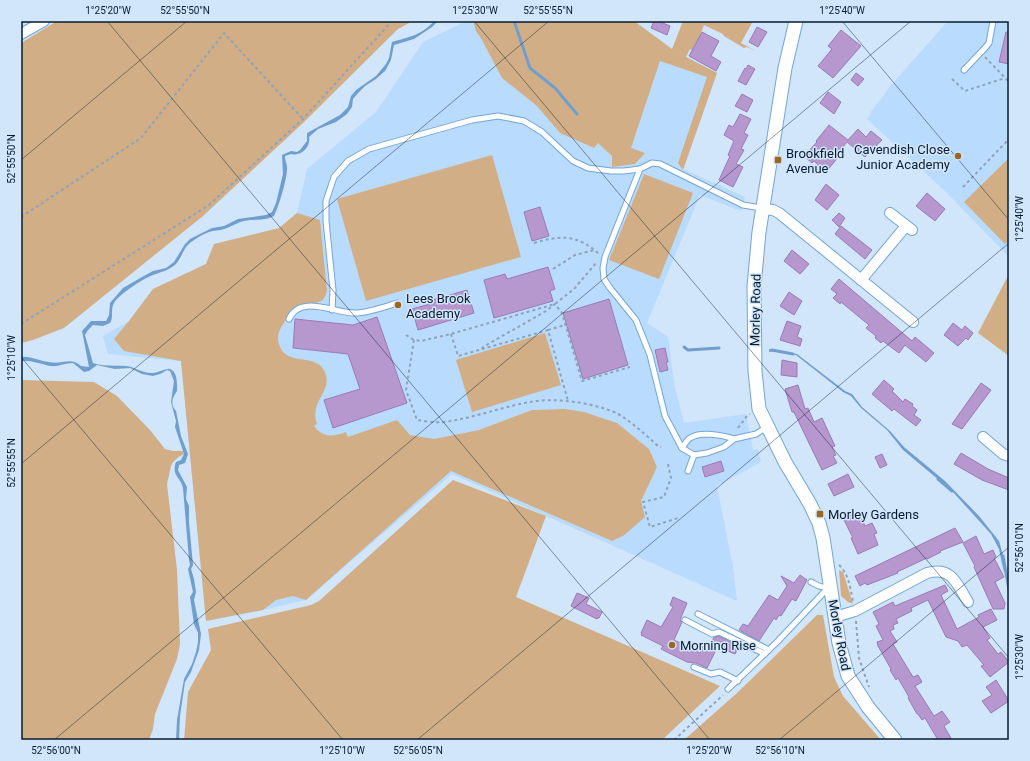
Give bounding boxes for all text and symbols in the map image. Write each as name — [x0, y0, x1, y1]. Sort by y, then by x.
text: 1°25'20"W — [85, 5, 131, 16]
text: 52°55'50"N — [160, 5, 210, 16]
text: 1°25'30"W — [452, 5, 498, 16]
text: 52°55'55"N — [523, 5, 573, 16]
text: 1°25'40"W — [819, 5, 865, 16]
text: 52°55'50"N — [6, 134, 17, 184]
place label: Cavendish Close Junior Academy — [854, 142, 950, 172]
place label: Brookfield Avenue — [786, 146, 844, 176]
marker: Cavendish Close Junior Academy — [953, 151, 963, 161]
marker: Brookfield Avenue — [773, 155, 783, 165]
text: 1°25'40"W — [1014, 196, 1025, 242]
street label: Morley Road — [747, 274, 764, 346]
place label: Lees Brook Academy — [406, 291, 471, 321]
marker: Lees Brook Academy — [393, 300, 403, 310]
text: 1°25'10"W — [6, 335, 17, 381]
text: 52°55'55"N — [6, 438, 17, 488]
place label: Morley Gardens — [828, 507, 919, 522]
marker: Morley Gardens — [815, 509, 825, 519]
text: 52°56'10"N — [1014, 523, 1025, 573]
street label: Morley Road — [825, 598, 854, 672]
text: 1°25'30"W — [1014, 634, 1025, 680]
place label: Morning Rise — [680, 638, 756, 653]
marker: Morning Rise — [667, 640, 677, 650]
text: 52°56'00"N — [31, 745, 81, 756]
text: 1°25'10"W — [319, 745, 365, 756]
text: 52°56'05"N — [393, 745, 443, 756]
text: 1°25'20"W — [686, 745, 732, 756]
text: 52°56'10"N — [755, 745, 805, 756]

